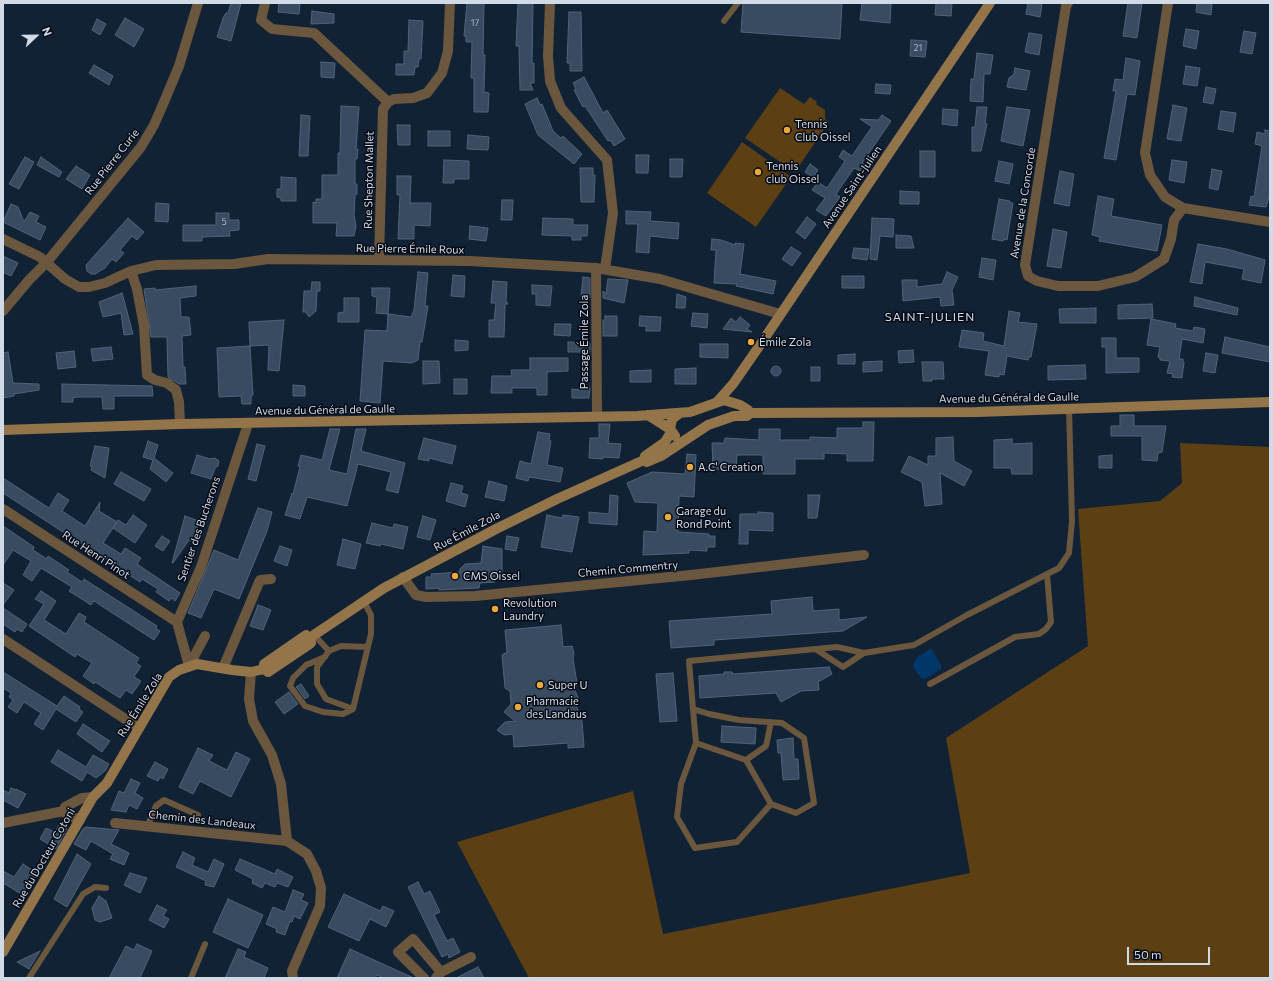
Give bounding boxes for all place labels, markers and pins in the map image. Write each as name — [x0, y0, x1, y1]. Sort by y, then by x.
place label: Tennis Club Oissel — [795, 117, 850, 143]
marker: Tennis Club Oissel — [782, 125, 792, 135]
place label: Tennis club Oissel — [766, 159, 819, 185]
marker: Tennis club Oissel — [753, 167, 763, 177]
place label: Émile Zola — [759, 335, 811, 349]
marker: Émile Zola — [746, 337, 756, 347]
place label: A.C' Creation — [698, 460, 763, 474]
marker: A.C' Creation — [685, 462, 695, 472]
place label: Garage du Rond Point — [676, 504, 731, 530]
marker: Garage du Rond Point — [663, 512, 673, 522]
place label: CMS Oissel — [463, 569, 520, 583]
marker: CMS Oissel — [450, 571, 460, 581]
place label: Revolution Laundry — [503, 596, 557, 622]
marker: Revolution Laundry — [490, 604, 500, 614]
place label: Super U — [548, 678, 587, 692]
marker: Super U — [535, 680, 545, 690]
place label: Pharmacie des Landaus — [526, 694, 587, 720]
marker: Pharmacie des Landaus — [513, 702, 523, 712]

